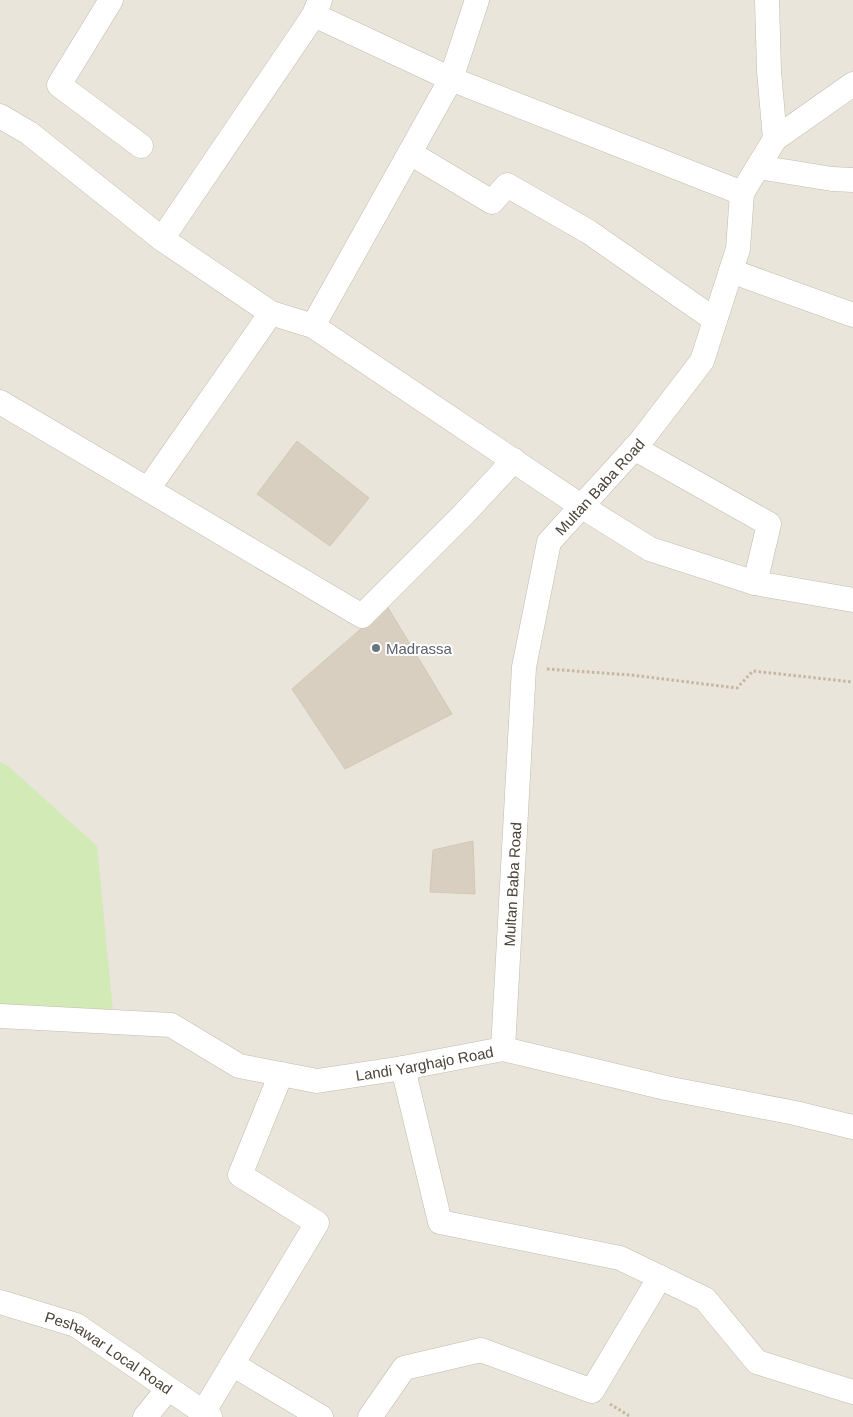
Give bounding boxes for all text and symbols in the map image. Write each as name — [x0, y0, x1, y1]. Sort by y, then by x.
street label: Multan Baba Road — [551, 435, 648, 538]
place label: Madrassa — [386, 640, 453, 657]
marker: Madrassa — [370, 642, 382, 654]
street label: Multan Baba Road — [500, 822, 524, 947]
street label: Landi Yarghajo Road — [354, 1043, 495, 1084]
street label: Peshawar Local Road — [43, 1308, 176, 1397]

